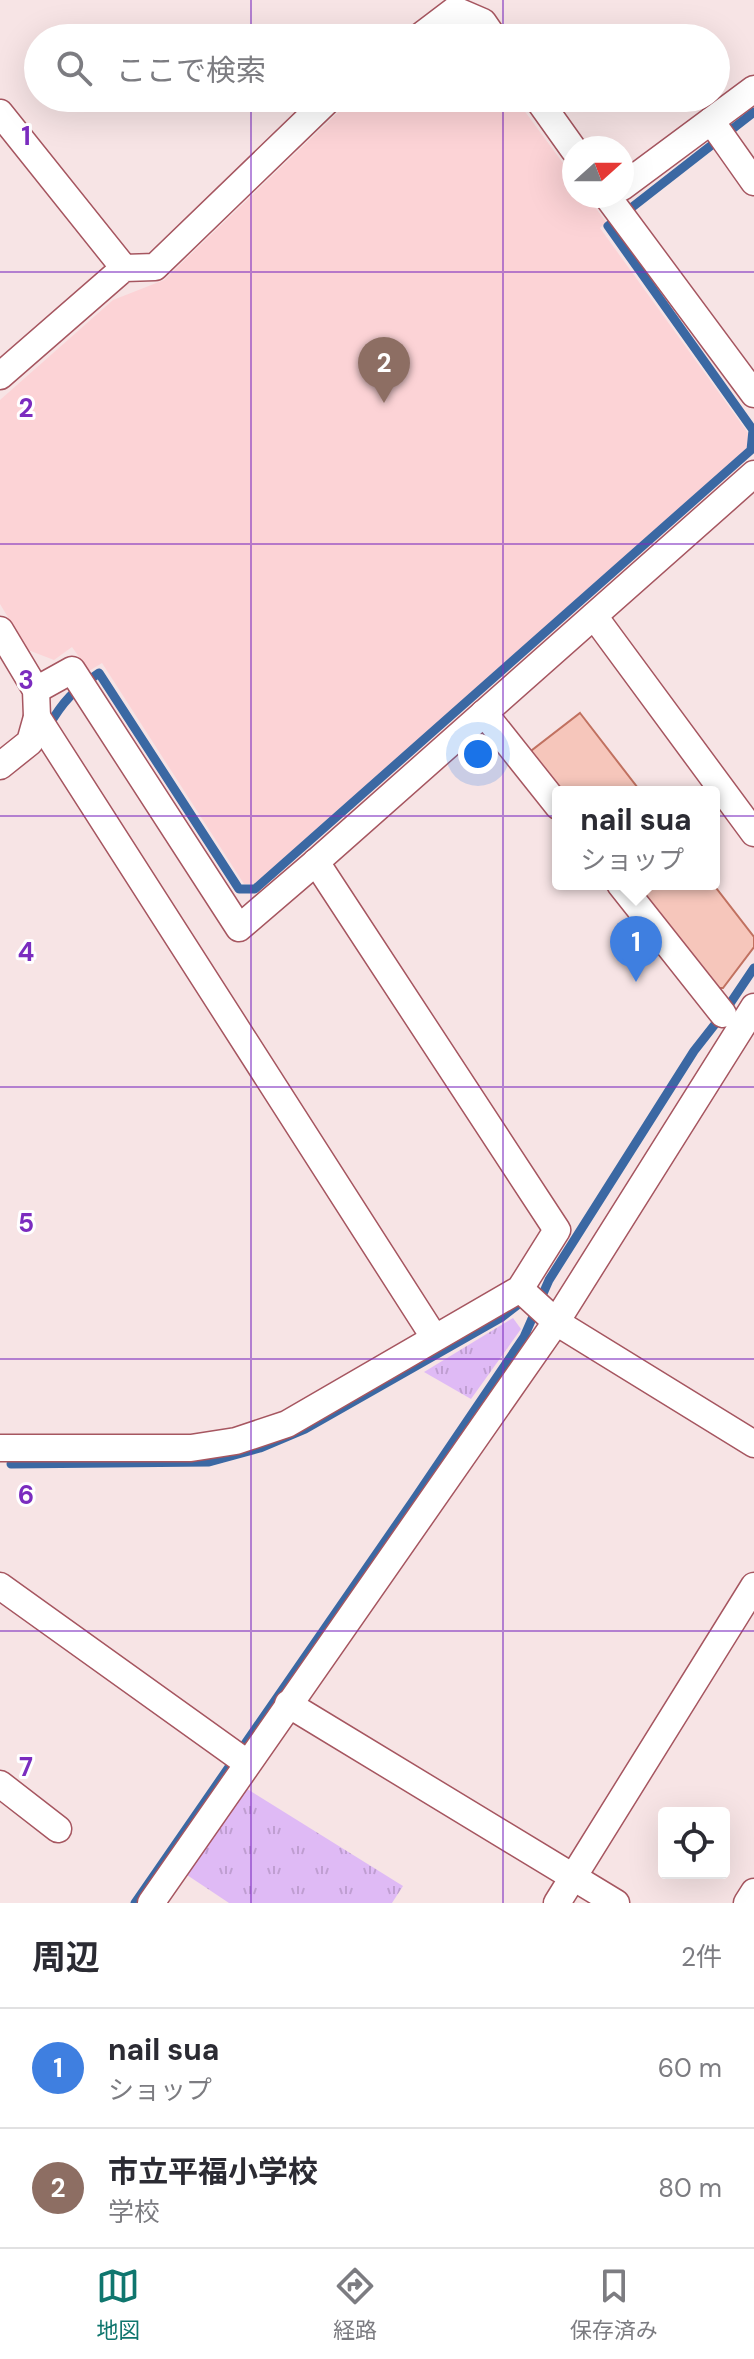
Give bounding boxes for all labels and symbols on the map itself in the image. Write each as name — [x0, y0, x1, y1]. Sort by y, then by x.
text: 1 — [21, 119, 31, 153]
north arrow — [562, 136, 634, 208]
pin: 2 — [358, 337, 410, 403]
text: 2 — [18, 391, 34, 425]
text: 3 — [18, 663, 34, 697]
your location — [458, 734, 498, 774]
pin: 1 — [610, 916, 662, 982]
text: 4 — [18, 935, 34, 969]
text: 5 — [18, 1206, 34, 1240]
text: 6 — [18, 1478, 34, 1512]
text: 7 — [19, 1750, 33, 1784]

